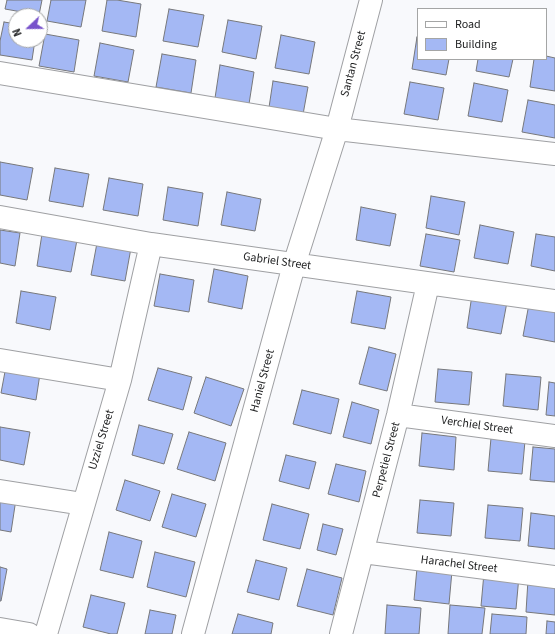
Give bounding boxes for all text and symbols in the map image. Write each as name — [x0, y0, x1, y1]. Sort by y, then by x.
north arrow — [8, 8, 48, 48]
legend — [417, 8, 547, 60]
text: Road — [455, 16, 481, 33]
text: N — [9, 26, 26, 39]
street label: Santan Street — [338, 29, 370, 99]
text: Building — [455, 36, 497, 53]
street label: Gabriel Street — [242, 250, 312, 274]
street label: Haniel Street — [248, 348, 278, 414]
street label: Uzziel Street — [86, 408, 118, 472]
street label: Verchiel Street — [440, 414, 514, 438]
street label: Perpetiel Street — [370, 421, 404, 499]
street label: Harachel Street — [420, 553, 498, 577]

